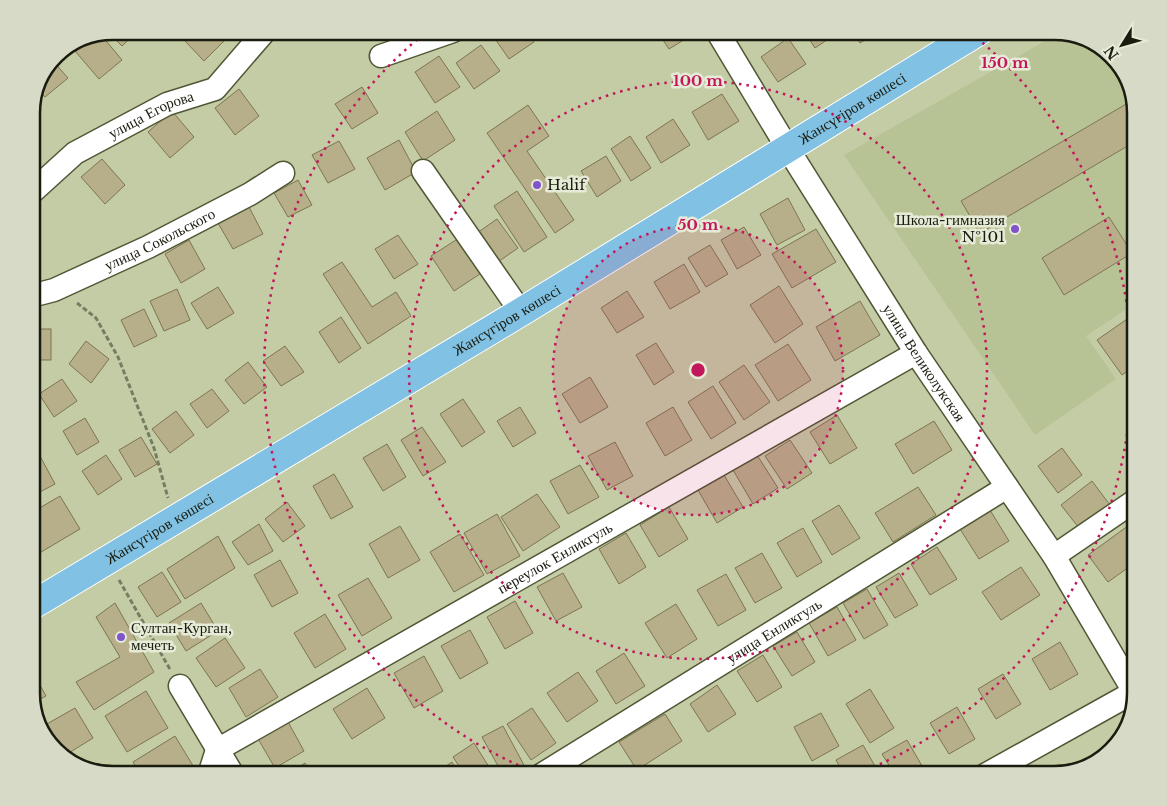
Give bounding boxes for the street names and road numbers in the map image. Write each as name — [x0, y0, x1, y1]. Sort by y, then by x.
street label: Жансүгіров көшесі — [795, 68, 909, 149]
street label: улица Егорова — [105, 86, 196, 142]
street label: улица Сокольского — [101, 204, 218, 275]
street label: Жансүгіров көшесі — [449, 280, 564, 360]
street label: улица Великолукская — [879, 300, 970, 425]
street label: Жансүгіров көшесі — [102, 489, 217, 568]
street label: переулок Енликгуль — [494, 517, 616, 598]
street label: улица Енликгуль — [723, 594, 825, 667]

